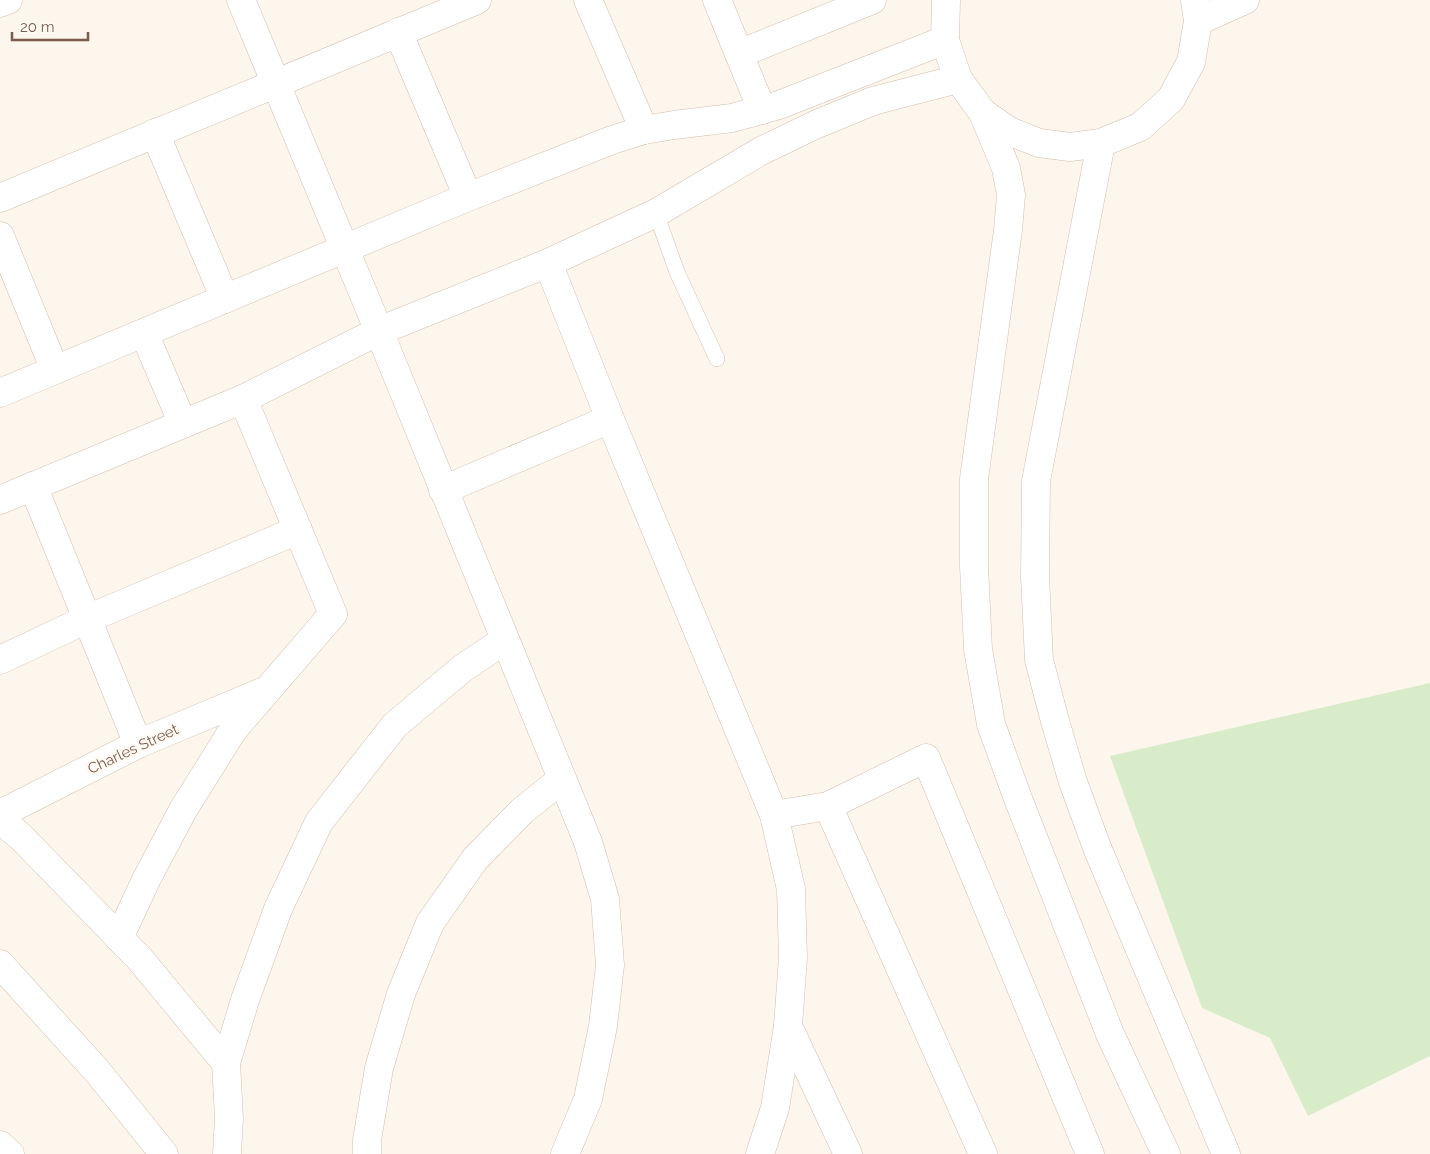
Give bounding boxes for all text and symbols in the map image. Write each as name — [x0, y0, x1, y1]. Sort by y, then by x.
scale bar — [12, 10, 89, 42]
text: 20 m — [20, 18, 55, 36]
street label: Charles Street — [85, 720, 181, 778]

